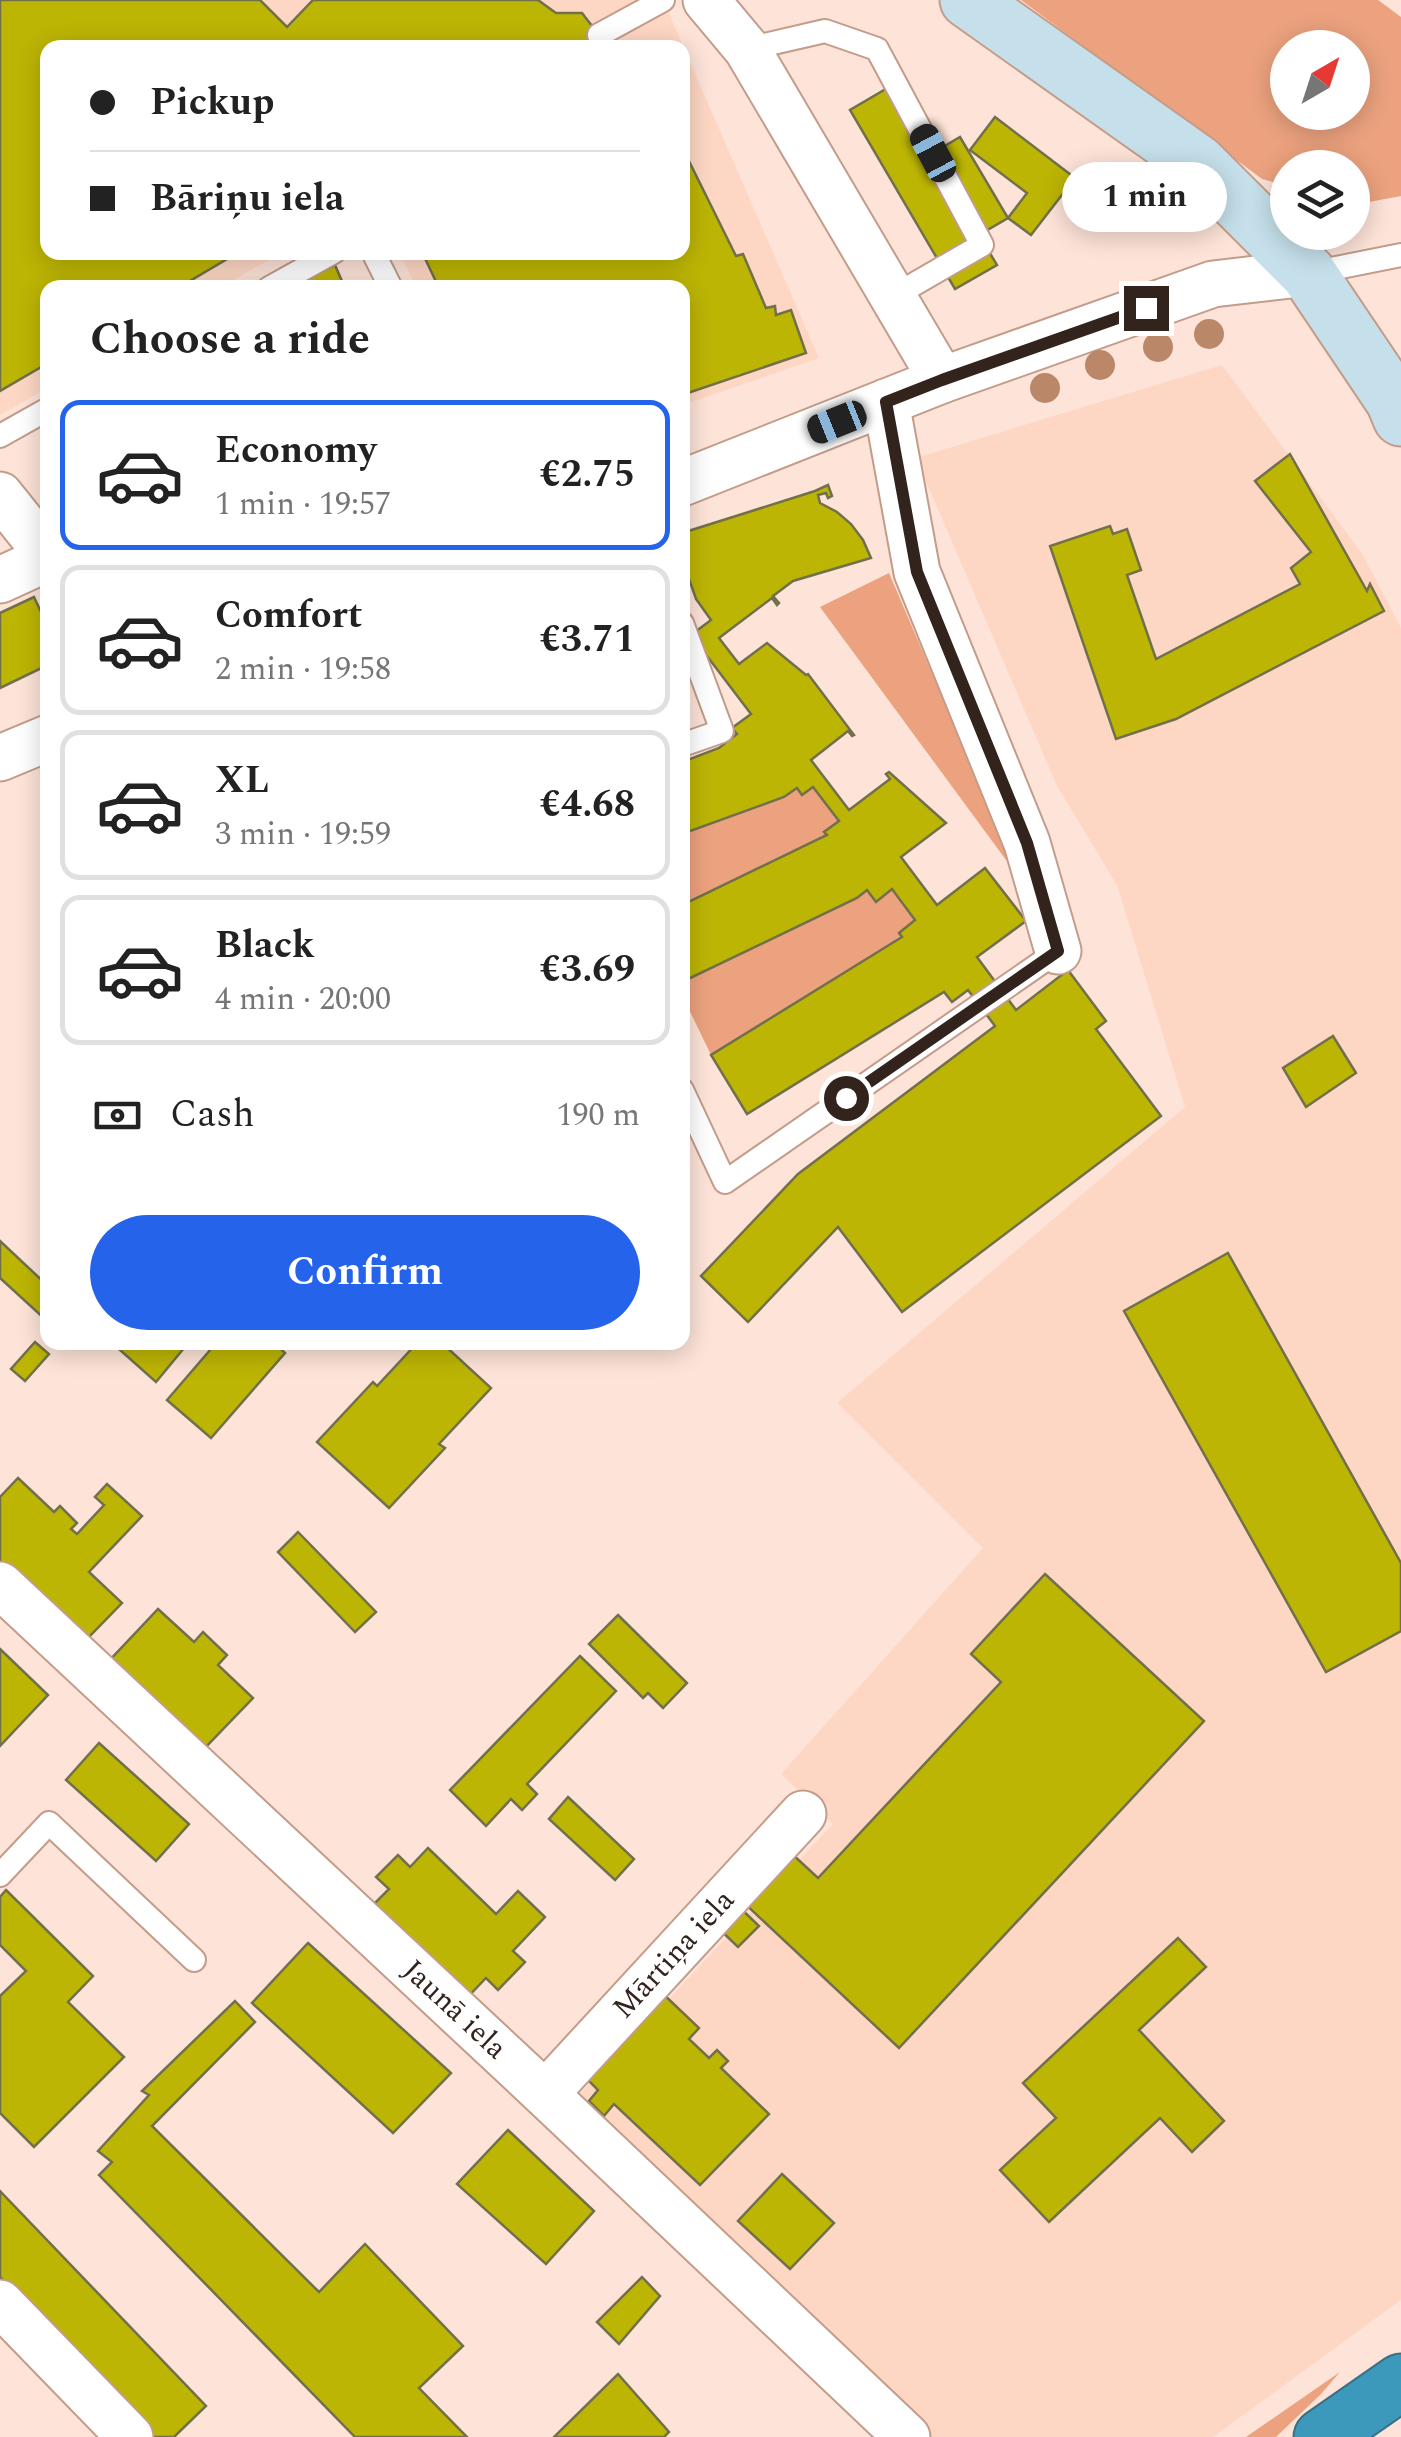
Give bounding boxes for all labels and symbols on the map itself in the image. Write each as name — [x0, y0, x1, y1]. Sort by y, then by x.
north arrow — [1270, 30, 1370, 130]
car — [906, 119, 960, 187]
callout: 1 min — [1064, 163, 1228, 233]
route end — [1124, 286, 1169, 331]
car — [804, 397, 870, 447]
route start — [824, 1076, 869, 1121]
street label: Mārtiņa iela — [602, 1879, 746, 2030]
street label: Jaunā iela — [392, 1949, 518, 2071]

